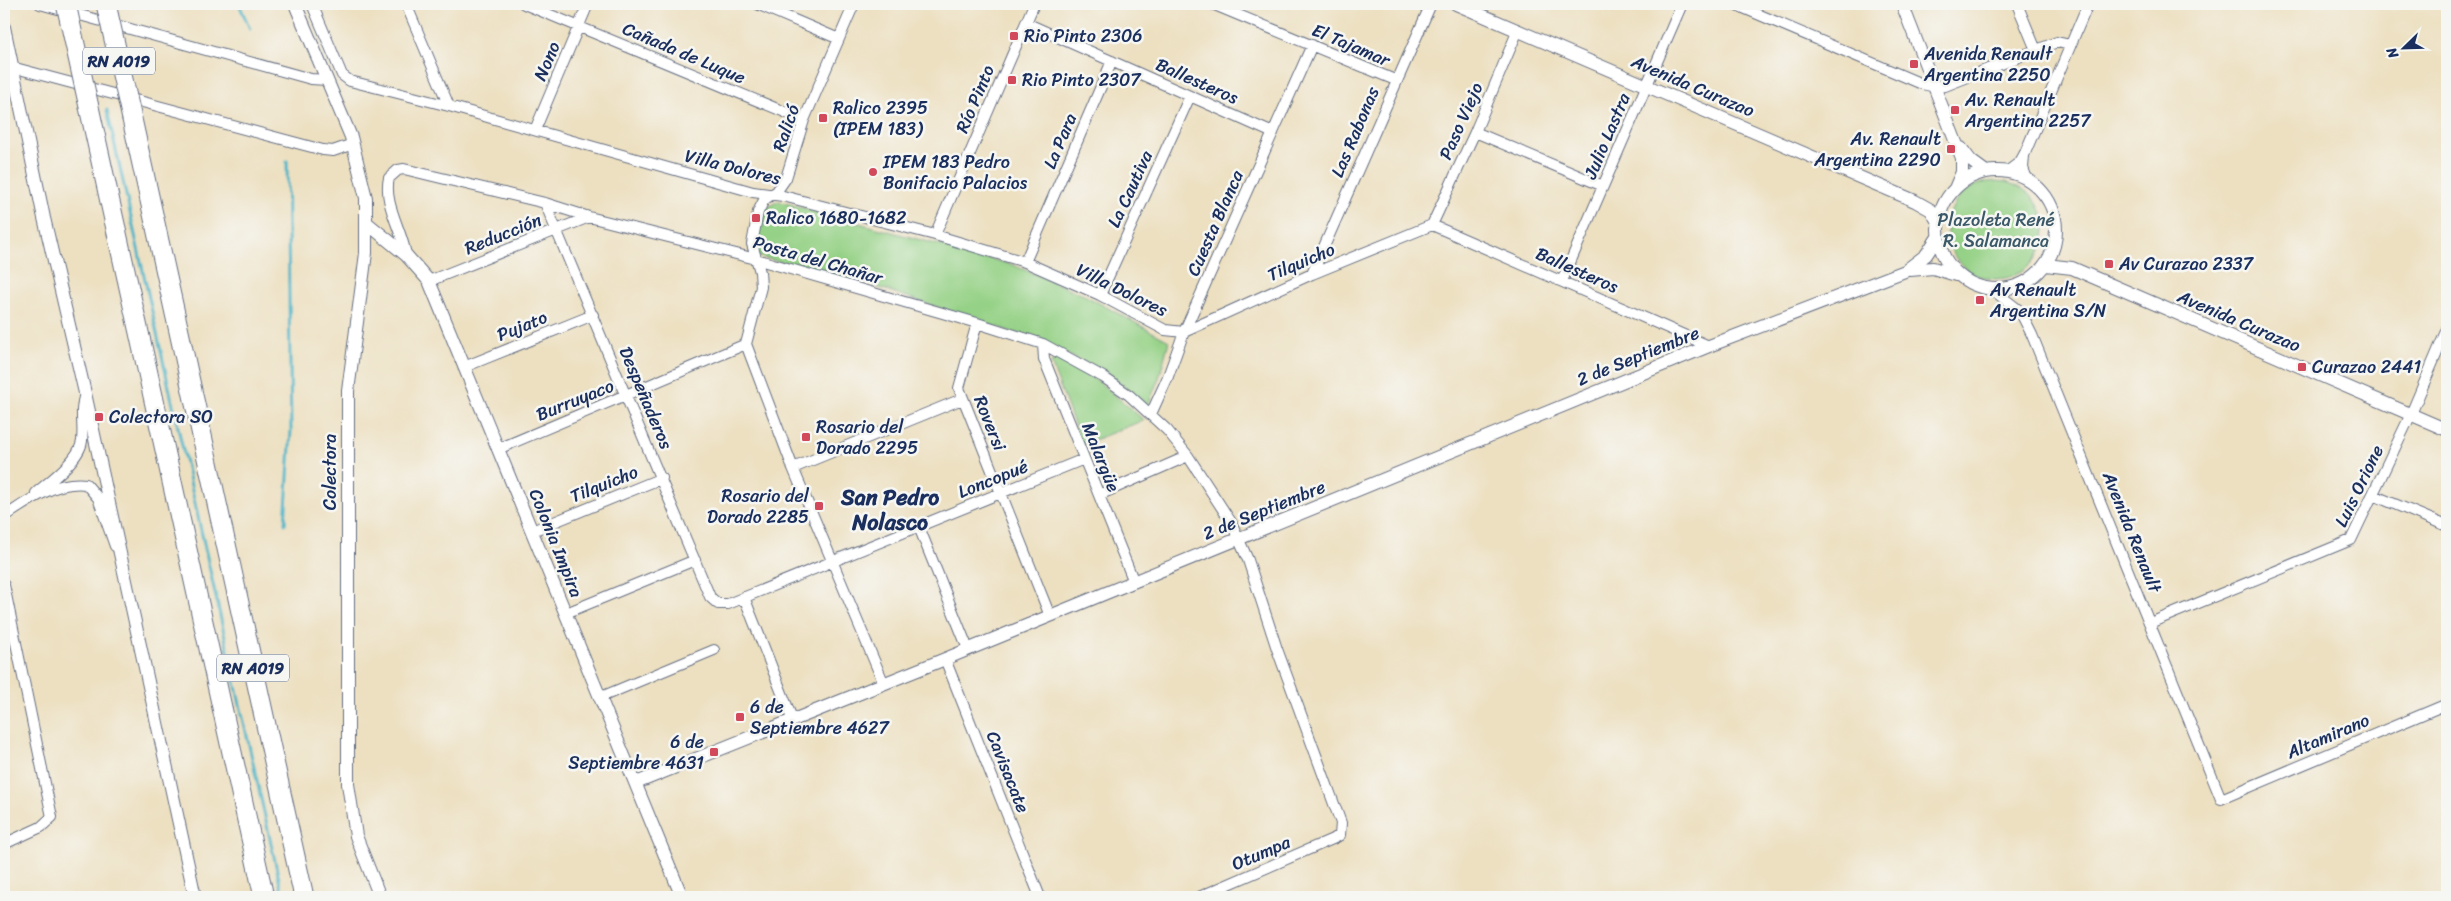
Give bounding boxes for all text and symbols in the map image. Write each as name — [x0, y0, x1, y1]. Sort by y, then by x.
street label: Cañada de Luque — [617, 13, 751, 93]
street label: El Tajamar — [1307, 14, 1397, 76]
place label: Rio Pinto 2306 — [1024, 20, 1143, 52]
north arrow — [2378, 22, 2428, 72]
marker: Rio Pinto 2306 — [1008, 30, 1020, 42]
street label: Nono — [524, 36, 570, 86]
place label: Avenida Renault Argentina 2250 — [1923, 38, 2053, 91]
text: N — [2379, 43, 2406, 63]
street label: Avenida Curazao — [1625, 45, 1760, 126]
road number: RN A019 — [83, 48, 155, 74]
street label: Ballesteros — [1150, 49, 1244, 114]
marker: Avenida Renault Argentina 2250 — [1908, 58, 1920, 70]
street label: Río Pinto — [946, 60, 1004, 138]
place label: Rio Pinto 2307 — [1022, 64, 1142, 96]
marker: Rio Pinto 2307 — [1006, 74, 1018, 86]
street label: Paso Viejo — [1430, 77, 1492, 165]
street label: Las Rabonas — [1322, 81, 1389, 182]
place label: Av. Renault Argentina 2257 — [1964, 84, 2092, 137]
street label: Julio Lastra — [1574, 87, 1640, 185]
place label: Ralico 2395 (IPEM 183) — [833, 92, 928, 145]
street label: Ralicó — [763, 99, 809, 156]
marker: Av. Renault Argentina 2257 — [1949, 104, 1961, 116]
street label: La Para — [1034, 108, 1086, 174]
marker: Ralico 2395 (IPEM 183) — [817, 112, 829, 124]
place label: Av. Renault Argentina 2290 — [1813, 123, 1941, 176]
street label: Villa Dolores — [681, 140, 785, 195]
marker: Av. Renault Argentina 2290 — [1945, 143, 1957, 155]
street label: La Cautiva — [1098, 144, 1162, 233]
place label: IPEM 183 Pedro Bonifacio Palacios — [882, 146, 1028, 199]
street label: Cuesta Blanca — [1177, 164, 1253, 281]
marker: IPEM 183 Pedro Bonifacio Palacios — [867, 166, 879, 178]
place label: Ralico 1680-1682 — [766, 202, 906, 234]
street label: Reducción — [459, 204, 547, 264]
park label: Plazoleta René R. Salamanca — [1937, 204, 2055, 257]
marker: Ralico 1680-1682 — [750, 212, 762, 224]
street label: Posta del Chañar — [749, 226, 888, 294]
street label: Tilquicho — [1262, 233, 1340, 291]
street label: Ballesteros — [1530, 238, 1624, 303]
place label: Av Curazao 2337 — [2118, 248, 2255, 280]
street label: Villa Dolores — [1071, 254, 1174, 326]
marker: Av Curazao 2337 — [2103, 258, 2115, 270]
place label: Av Renault Argentina S/N — [1989, 274, 2107, 327]
street label: Avenida Curazao — [2171, 280, 2306, 361]
marker: Av Renault Argentina S/N — [1974, 294, 1986, 306]
street label: Pujato — [492, 301, 552, 351]
street label: 2 de Septiembre — [1572, 317, 1704, 395]
street label: Despeñaderos — [610, 341, 682, 455]
place label: Curazao 2441 — [2312, 351, 2422, 383]
marker: Curazao 2441 — [2296, 361, 2308, 373]
street label: Burruyaco — [531, 370, 619, 430]
street label: Roversi — [964, 390, 1016, 457]
place label: Colectora SO — [109, 401, 213, 433]
marker: Colectora SO — [93, 411, 105, 423]
place label: Rosario del Dorado 2295 — [816, 411, 918, 464]
street label: Malargüe — [1073, 417, 1130, 497]
marker: Rosario del Dorado 2295 — [800, 431, 812, 443]
street label: Colectora — [314, 434, 346, 510]
street label: Luis Orione — [2325, 439, 2393, 533]
street label: Loncopué — [953, 450, 1033, 508]
street label: Tilquicho — [565, 456, 643, 512]
street label: Avenida Renault — [2093, 466, 2171, 598]
street label: 2 de Septiembre — [1198, 471, 1330, 549]
district label: San Pedro Nolasco — [840, 478, 939, 542]
place label: Rosario del Dorado 2285 — [707, 480, 810, 533]
street label: Colonia Impira — [520, 484, 592, 602]
marker: Rosario del Dorado 2285 — [813, 500, 825, 512]
road number: RN A019 — [217, 654, 289, 681]
place label: 6 de Septiembre 4627 — [750, 691, 890, 744]
street label: Altamirano — [2280, 704, 2375, 768]
marker: 6 de Septiembre 4627 — [734, 711, 746, 723]
place label: 6 de Septiembre 4631 — [568, 726, 704, 779]
street label: Cavisacate — [977, 726, 1039, 818]
marker: 6 de Septiembre 4631 — [708, 746, 720, 758]
street label: Otumpa — [1226, 826, 1296, 880]

